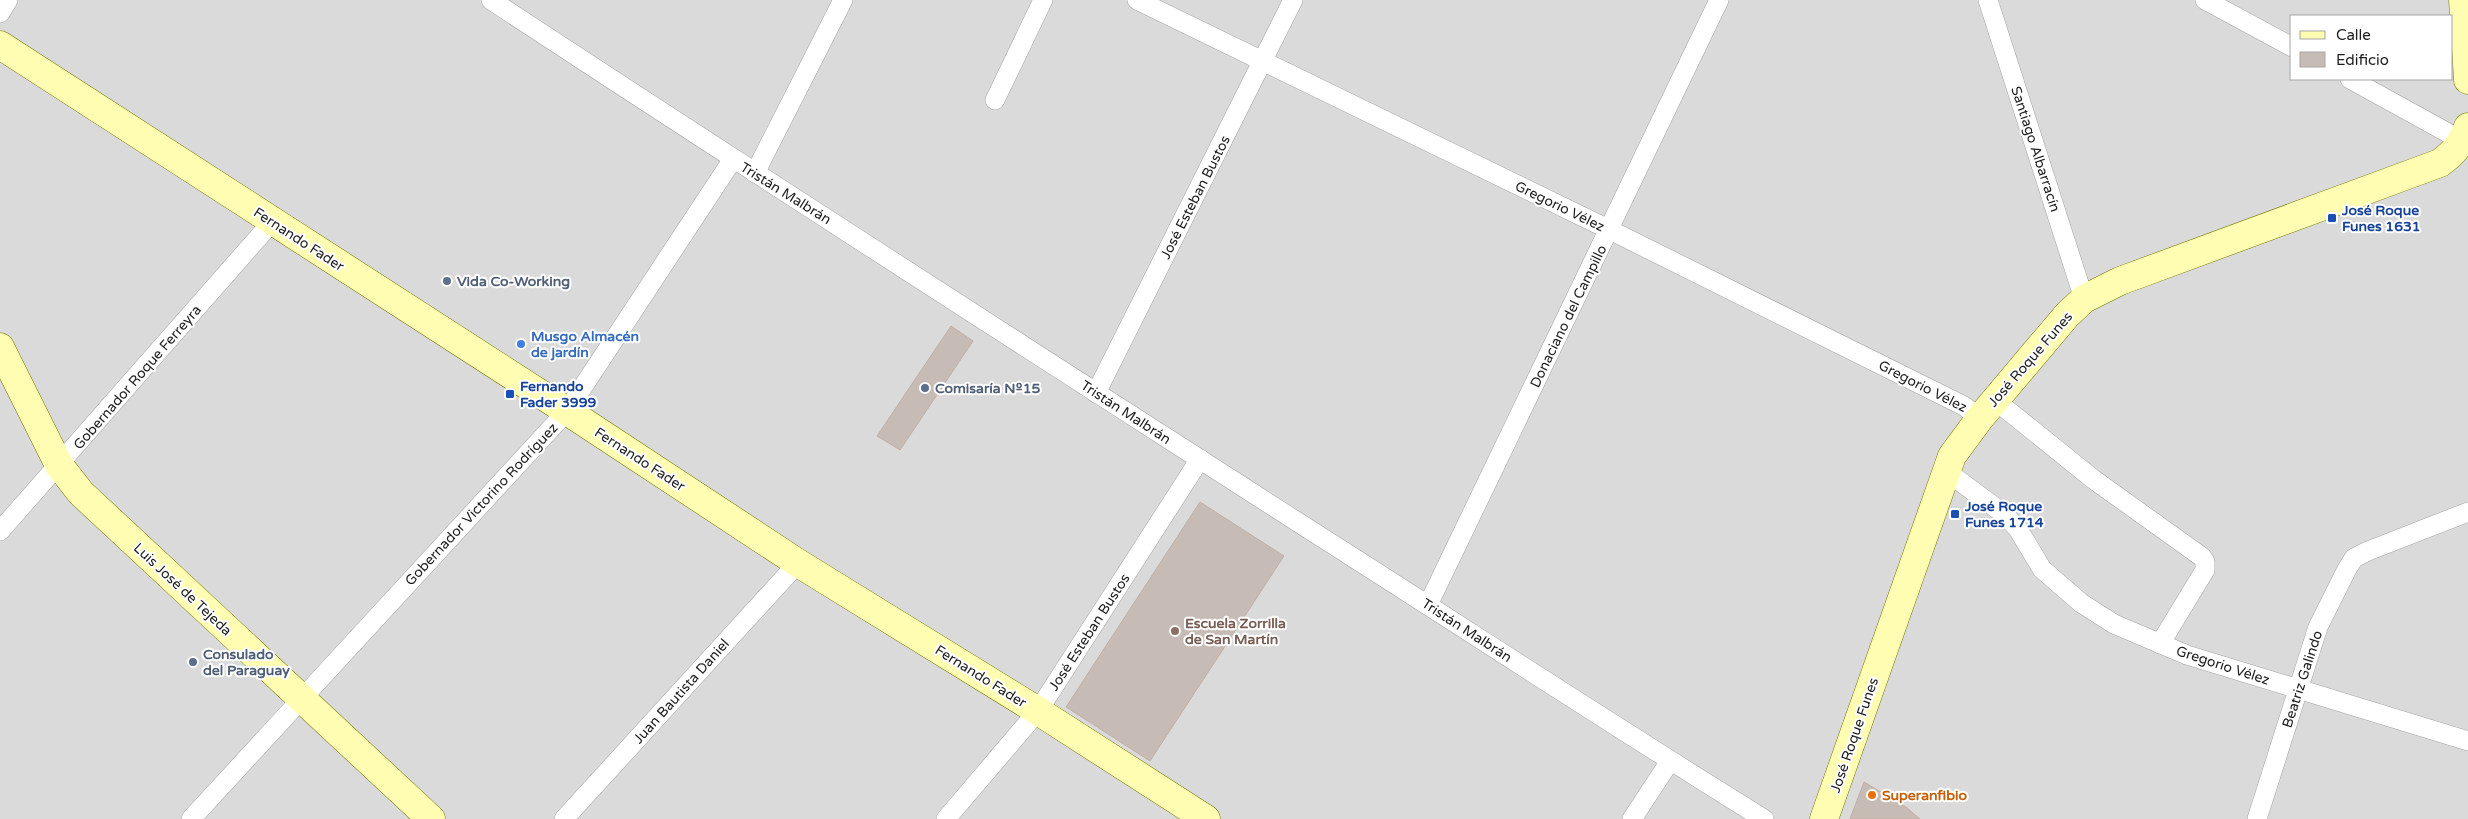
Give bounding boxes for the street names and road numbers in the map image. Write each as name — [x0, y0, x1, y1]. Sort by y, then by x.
street label: Santiago Albarracín — [2007, 84, 2064, 214]
street label: José Esteban Bustos — [1157, 132, 1234, 262]
street label: Tristán Malbrán — [737, 159, 834, 228]
street label: Gregorio Vélez — [1512, 177, 1607, 235]
street label: Fernando Fader — [250, 204, 348, 275]
street label: Donaciano del Campillo — [1526, 242, 1610, 390]
street label: Gobernador Roque Ferreyra — [70, 301, 205, 453]
street label: José Roque Funes — [1984, 308, 2076, 410]
street label: Gregorio Vélez — [1876, 357, 1970, 416]
street label: Tristán Malbrán — [1077, 377, 1174, 448]
street label: Gobernador Victorino Rodríguez — [401, 419, 561, 589]
street label: Fernando Fader — [591, 424, 689, 495]
street label: Luis José de Tejeda — [130, 540, 235, 639]
street label: José Esteban Bustos — [1045, 570, 1134, 694]
street label: Tristán Malbrán — [1418, 595, 1515, 666]
street label: Beatriz Galindo — [2279, 628, 2326, 730]
street label: Juan Bautista Daniel — [630, 635, 733, 747]
street label: Fernando Fader — [932, 642, 1030, 712]
street label: Gregorio Vélez — [2174, 642, 2272, 689]
street label: José Roque Funes — [1827, 675, 1882, 795]

